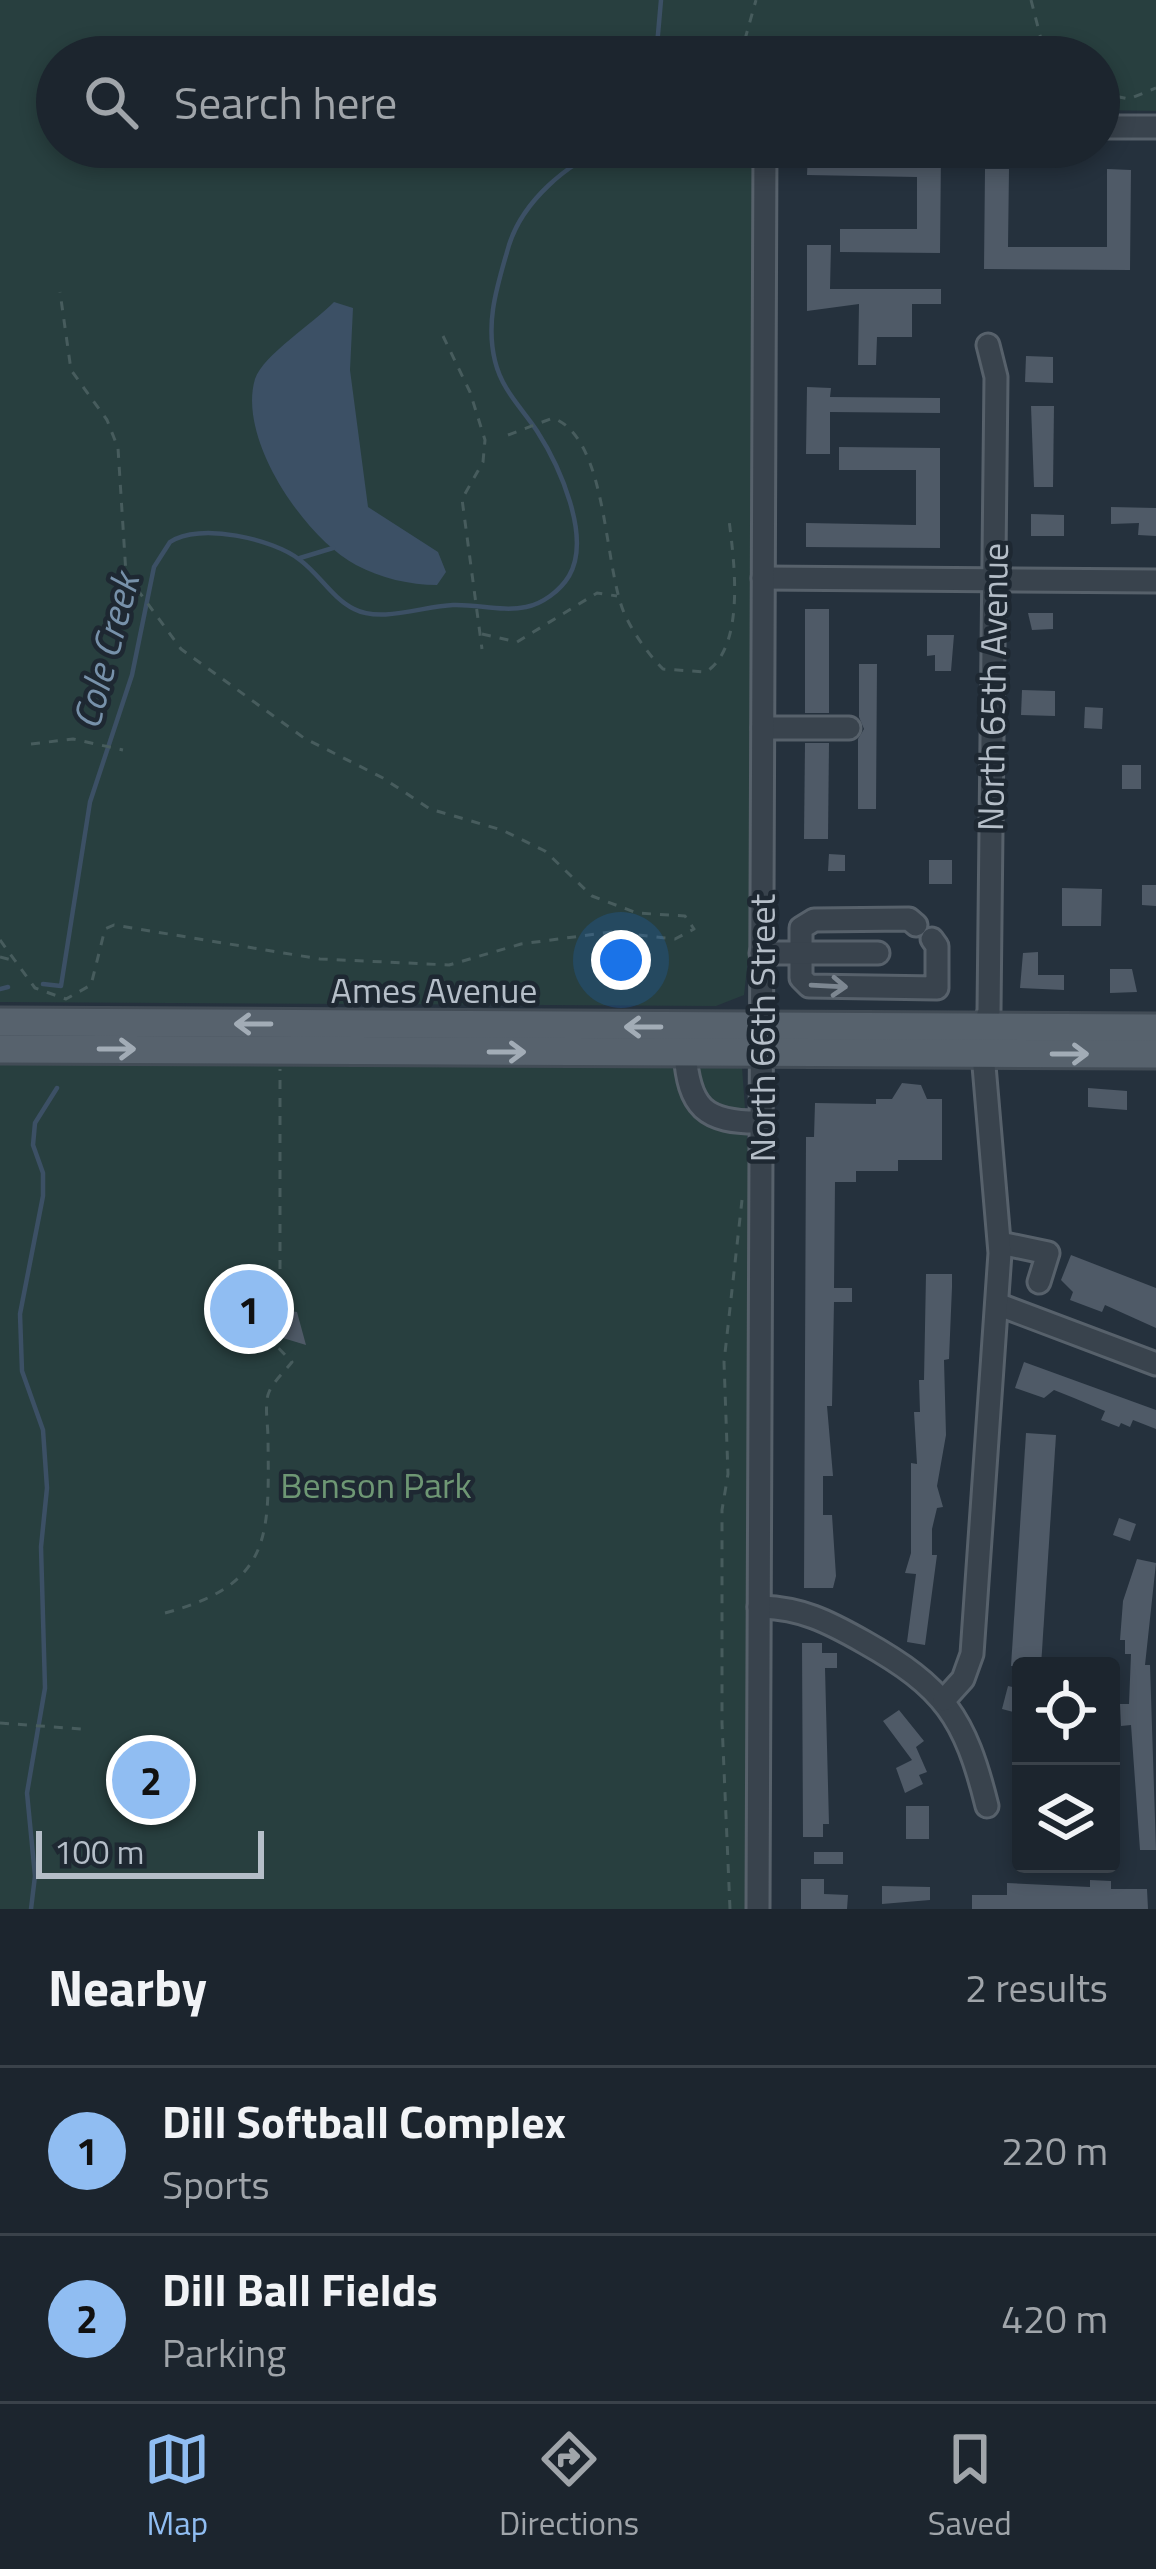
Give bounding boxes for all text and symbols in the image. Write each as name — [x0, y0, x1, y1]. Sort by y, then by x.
search box — [36, 36, 1120, 168]
text: Search here — [174, 68, 397, 136]
icon: search — [78, 69, 144, 135]
street label: North 65th Avenue — [962, 542, 1022, 832]
water label: Cole Creek — [56, 562, 155, 735]
street label: North 66th Street — [734, 893, 789, 1162]
your location — [591, 930, 651, 990]
street label: Ames Avenue — [330, 962, 538, 1017]
one-way arrow — [809, 975, 848, 998]
one-way arrow — [234, 1013, 273, 1035]
one-way arrow — [624, 1016, 663, 1038]
one-way arrow — [97, 1038, 136, 1060]
one-way arrow — [487, 1041, 526, 1063]
one-way arrow — [1050, 1043, 1089, 1065]
pin: 1 — [210, 1264, 288, 1354]
park label: Benson Park — [280, 1457, 472, 1512]
map controls — [1012, 1657, 1120, 1873]
button: locate — [1012, 1657, 1120, 1765]
pin: 2 — [112, 1735, 190, 1825]
button: layers — [1012, 1765, 1120, 1873]
scale bar — [36, 1825, 264, 1878]
text: 100 m — [54, 1827, 144, 1877]
text: Nearby — [48, 1948, 207, 2026]
text: 2 results — [965, 1958, 1108, 2017]
text: Dill Softball Complex — [162, 2087, 566, 2155]
text: 1 — [76, 2121, 98, 2180]
text: 220 m — [1001, 2121, 1108, 2180]
text: Sports — [162, 2155, 270, 2214]
text: Dill Ball Fields — [162, 2255, 438, 2323]
text: 2 — [76, 2289, 98, 2348]
text: 420 m — [1001, 2289, 1108, 2348]
text: Parking — [162, 2323, 286, 2382]
tab: Map — [144, 2426, 210, 2548]
tab: Directions — [499, 2426, 639, 2548]
tab: Saved — [928, 2426, 1012, 2548]

